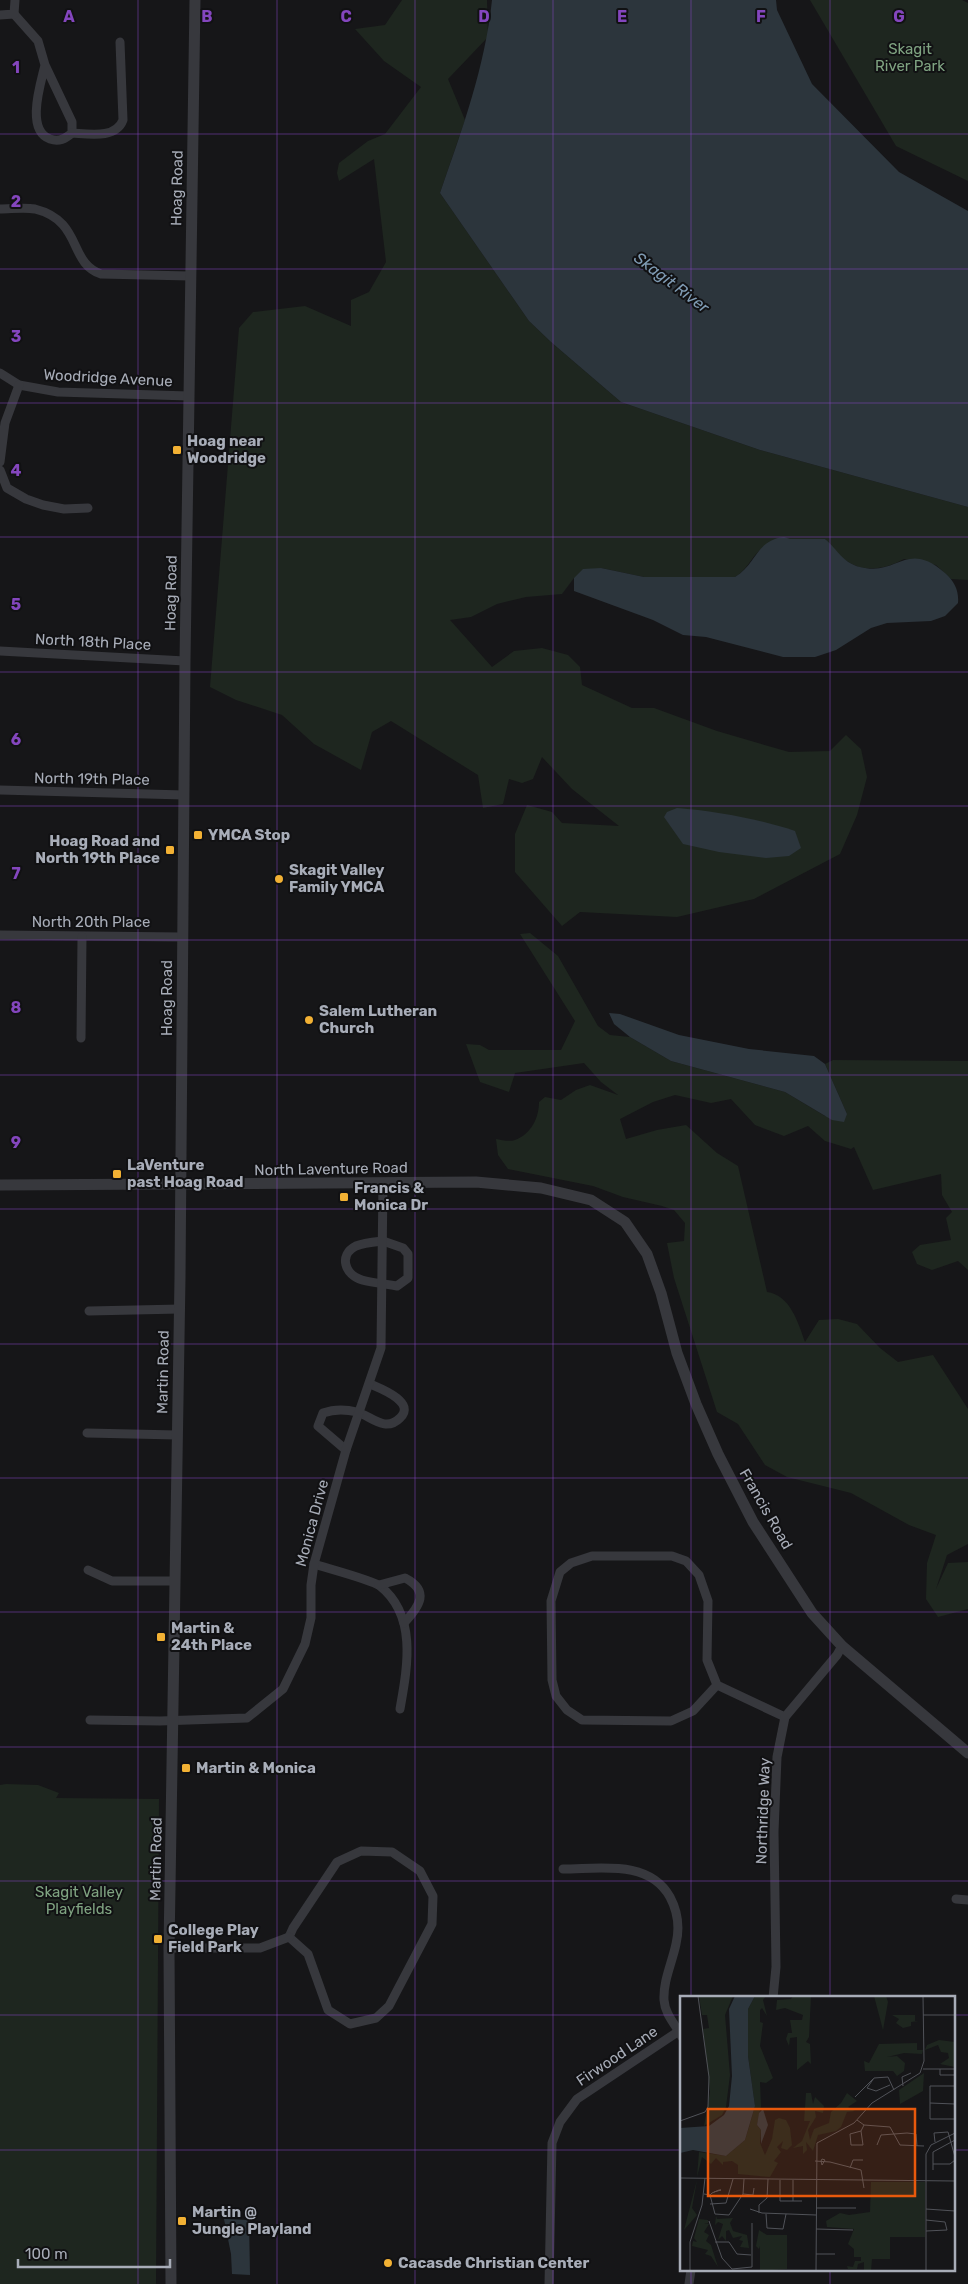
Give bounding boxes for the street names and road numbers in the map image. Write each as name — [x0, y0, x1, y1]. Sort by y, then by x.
street label: Hoag Road — [167, 150, 187, 226]
street label: Woodridge Avenue — [43, 366, 173, 390]
street label: Hoag Road — [161, 555, 181, 631]
street label: North 18th Place — [34, 630, 152, 654]
street label: North 19th Place — [34, 769, 150, 789]
street label: North 20th Place — [32, 913, 150, 931]
street label: Hoag Road — [158, 960, 176, 1036]
street label: North Laventure Road — [254, 1159, 408, 1179]
street label: Martin Road — [153, 1330, 173, 1414]
street label: Francis Road — [736, 1465, 796, 1553]
street label: Monica Drive — [292, 1477, 332, 1569]
street label: Northridge Way — [752, 1757, 774, 1865]
street label: Martin Road — [146, 1817, 166, 1901]
street label: Firwood Lane — [573, 2022, 661, 2090]

